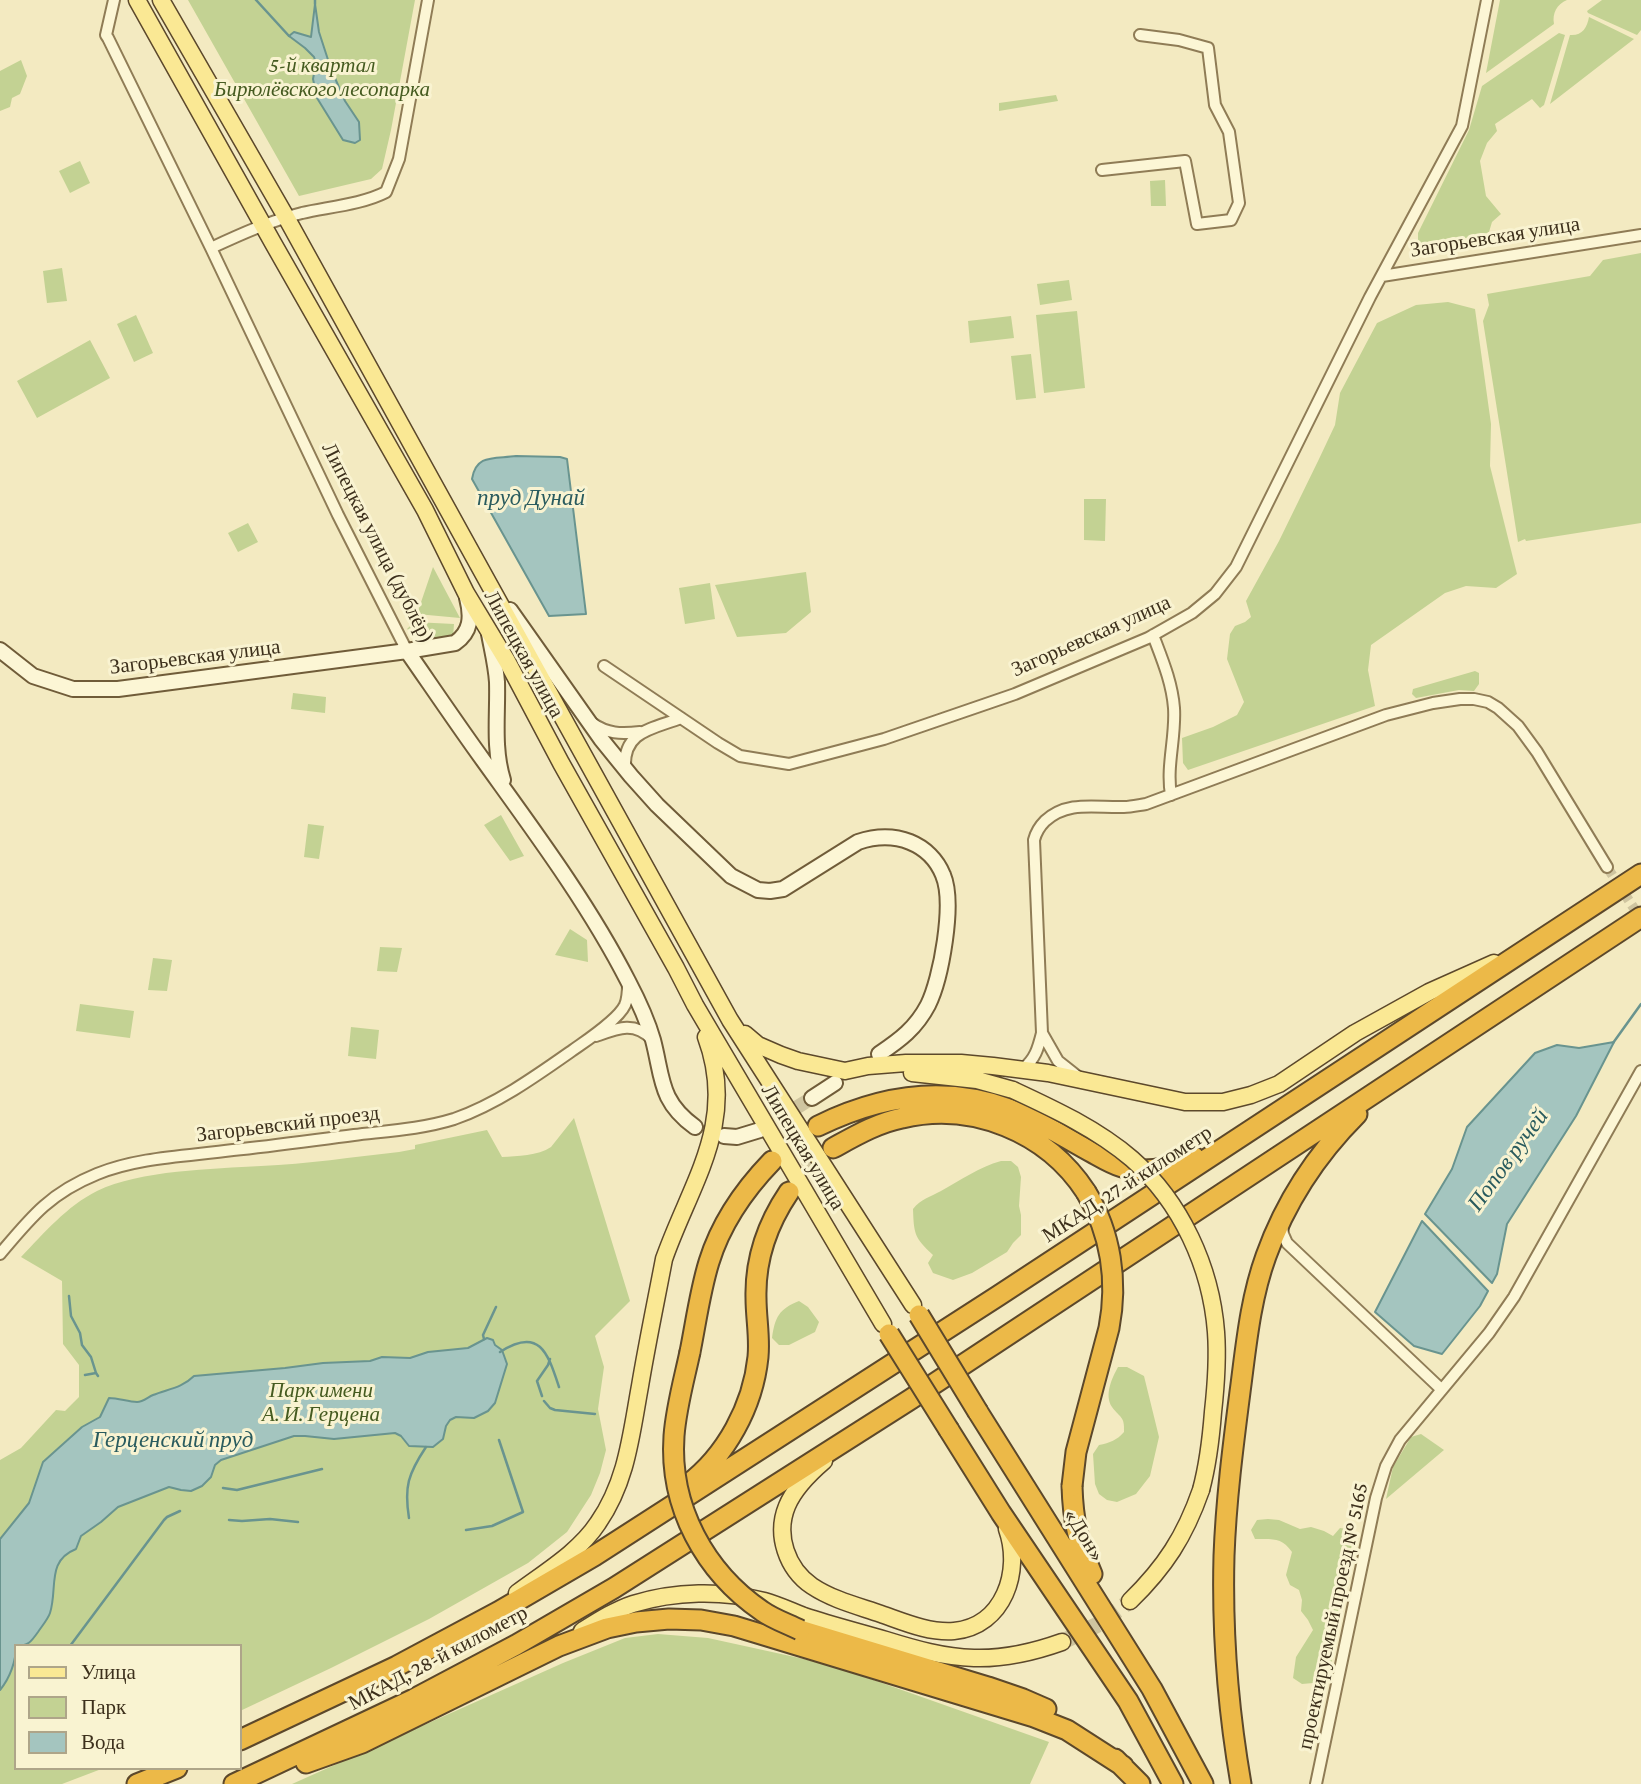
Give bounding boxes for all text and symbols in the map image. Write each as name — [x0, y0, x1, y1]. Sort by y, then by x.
park label: 5-й квартал Бирюлёвского лесопарка — [214, 53, 430, 103]
street label: Загорьевская улица — [1408, 211, 1582, 263]
street label: Липецкая улица (дублёр) — [316, 438, 440, 648]
water label: пруд Дунай — [477, 484, 585, 512]
street label: Липецкая улица — [479, 586, 569, 722]
street label: Загорьевская улица — [1007, 590, 1175, 682]
street label: Загорьевская улица — [108, 634, 282, 680]
street label: Липецкая улица — [756, 1080, 850, 1214]
street label: Загорьевский проезд — [195, 1100, 381, 1148]
water label: Попов ручей — [1462, 1104, 1554, 1216]
street label: МКАД, 27-й километр — [1037, 1120, 1217, 1248]
park label: Парк имени А. И. Герцена — [262, 1378, 380, 1428]
water label: Герценский пруд — [93, 1426, 253, 1454]
street label: проектируемый проезд № 5165 — [1292, 1480, 1374, 1752]
street label: «Дон» — [1058, 1503, 1110, 1567]
street label: МКАД, 28-й километр — [344, 1600, 532, 1716]
legend — [14, 1644, 242, 1770]
text: Улица — [81, 1660, 136, 1684]
text: Парк — [81, 1695, 126, 1719]
text: Вода — [81, 1730, 125, 1754]

